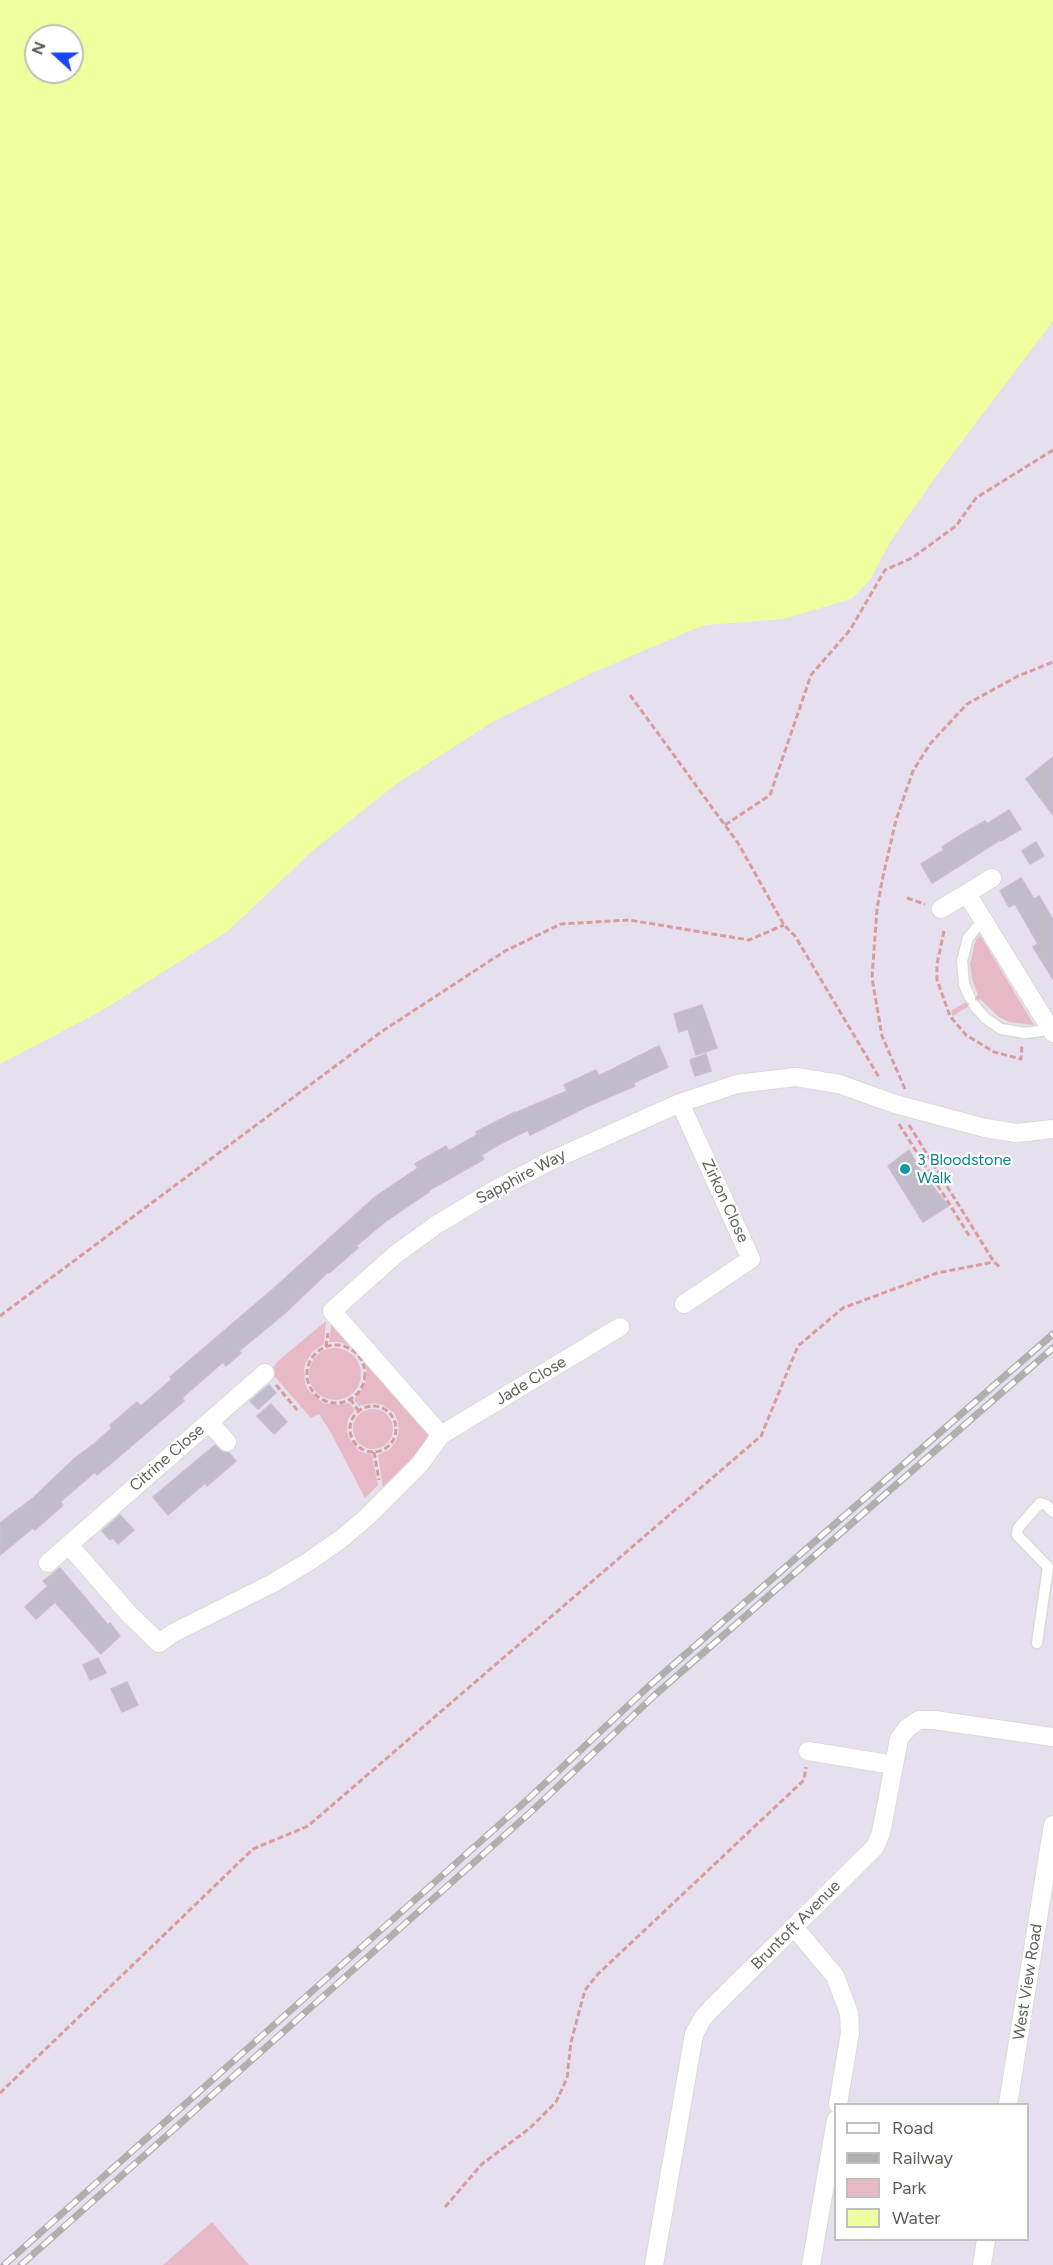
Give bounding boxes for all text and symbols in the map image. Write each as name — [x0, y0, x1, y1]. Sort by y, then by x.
north arrow — [24, 24, 84, 84]
text: N — [28, 39, 50, 57]
street label: Sapphire Way — [473, 1145, 569, 1209]
place label: 3 Bloodstone Walk — [917, 1150, 1011, 1188]
street label: Zirkon Close — [697, 1156, 753, 1246]
marker: 3 Bloodstone Walk — [898, 1162, 912, 1176]
street label: Jade Close — [492, 1352, 570, 1410]
street label: Citrine Close — [126, 1420, 208, 1496]
street label: Bruntoft Avenue — [747, 1876, 845, 1974]
street label: West View Road — [1009, 1922, 1047, 2042]
legend — [834, 2103, 1029, 2241]
text: Road — [892, 2117, 933, 2139]
text: Railway — [892, 2147, 953, 2169]
text: Park — [892, 2177, 926, 2199]
text: Water — [892, 2207, 940, 2229]

